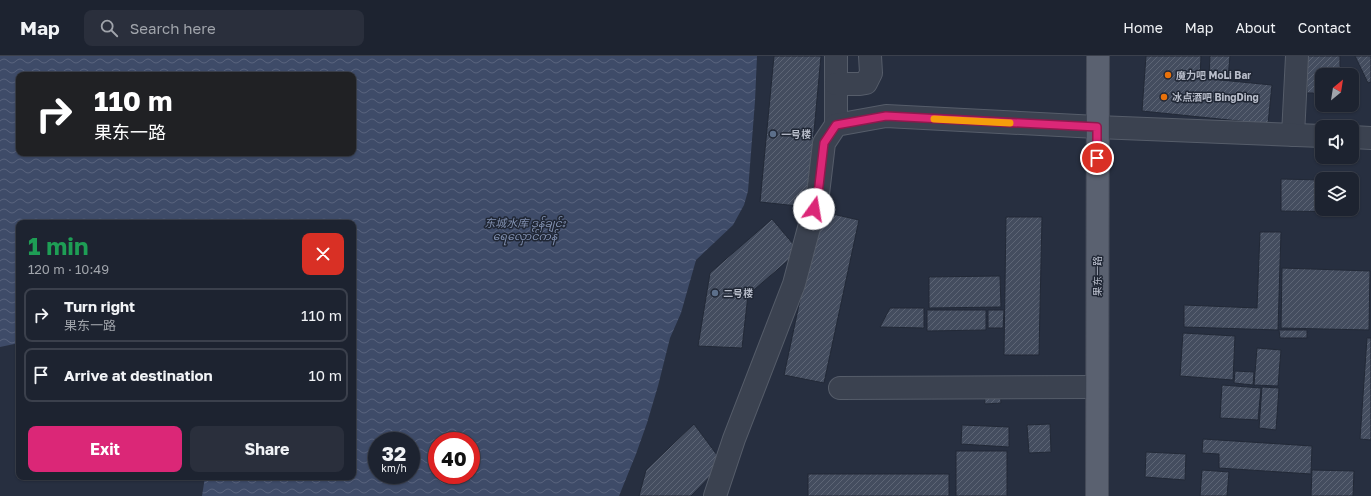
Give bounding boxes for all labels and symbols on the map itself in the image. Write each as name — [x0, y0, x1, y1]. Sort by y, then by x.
north arrow — [1315, 68, 1359, 112]
place label: 魔力吧 MoLi Bar — [1176, 69, 1251, 81]
marker: 魔力吧 MoLi Bar — [1163, 70, 1173, 80]
place label: 冰点酒吧 BingDing — [1172, 91, 1259, 103]
marker: 冰点酒吧 BingDing — [1159, 92, 1169, 102]
place label: 一号楼 — [781, 128, 811, 140]
marker: 一号楼 — [768, 129, 778, 139]
pin — [1080, 141, 1114, 175]
position arrow — [793, 188, 835, 230]
water label: 东城水库 ဒွန်ချင်း ရေလှောင်ကန် — [484, 215, 567, 246]
street label: 果东一路 — [1091, 256, 1103, 297]
place label: 二号楼 — [723, 287, 753, 299]
marker: 二号楼 — [710, 288, 720, 298]
speed limit sign: 40 — [428, 432, 480, 484]

